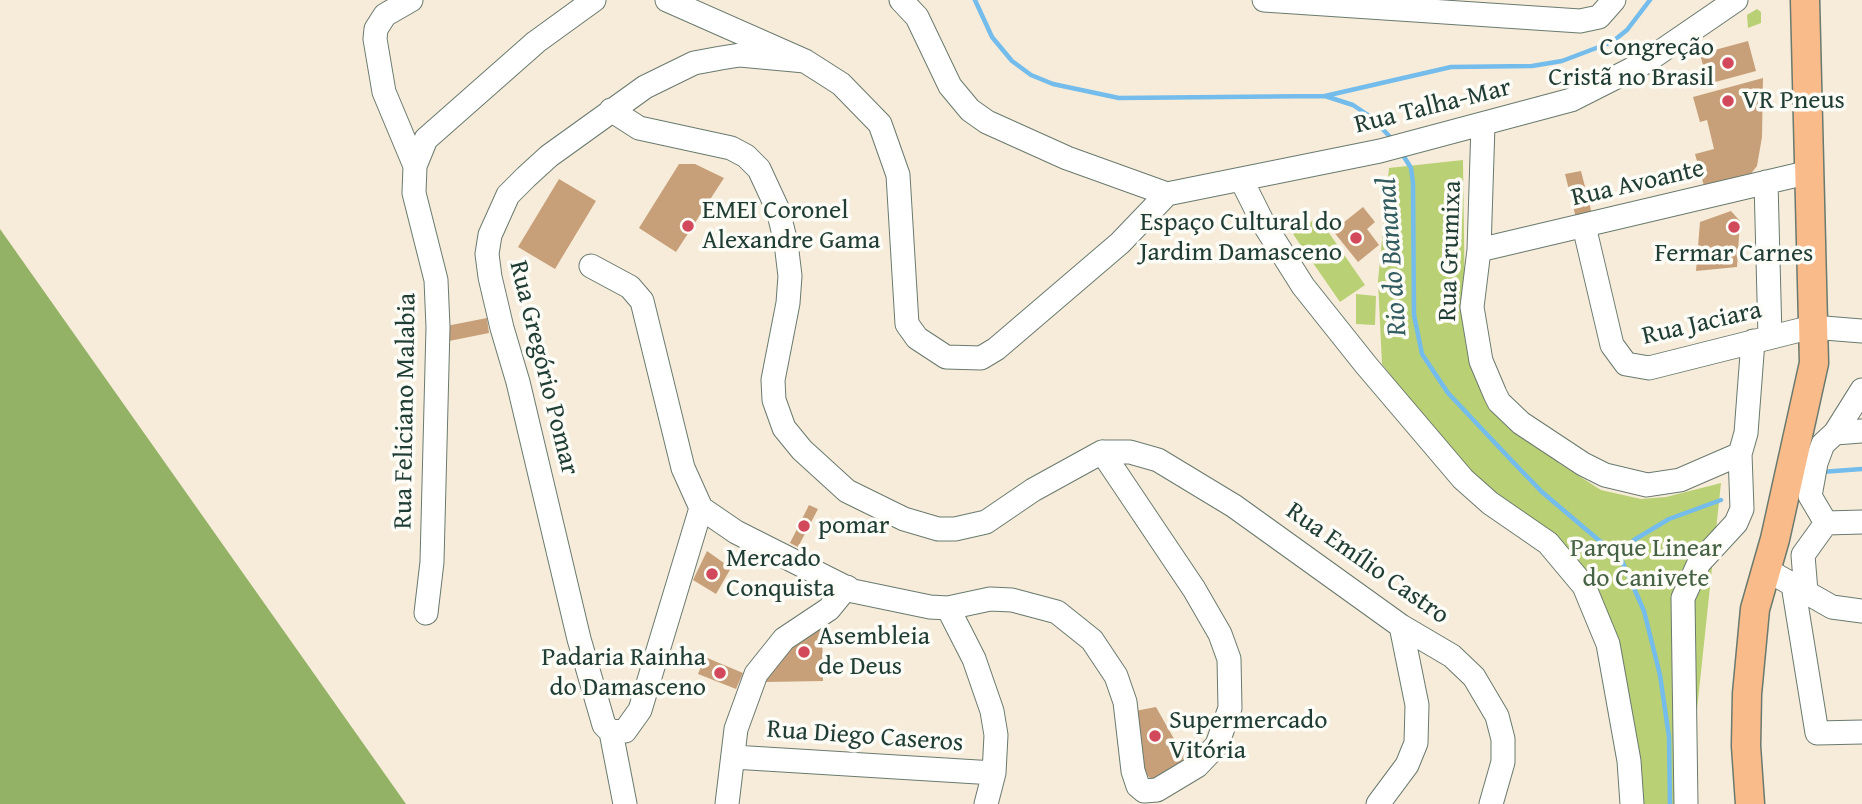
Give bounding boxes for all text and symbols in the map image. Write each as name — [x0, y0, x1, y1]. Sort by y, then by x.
place label: Congreção Cristã no Brasil — [1548, 32, 1714, 94]
marker: Congreção Cristã no Brasil — [1720, 55, 1736, 71]
street label: Rua Talha-Mar — [1351, 72, 1515, 142]
place label: VR Pneus — [1742, 85, 1845, 117]
marker: VR Pneus — [1720, 93, 1736, 109]
street label: Rua Avoante — [1568, 154, 1708, 214]
water label: Rio do Bananal — [1371, 177, 1415, 337]
street label: Rua Grumixa — [1433, 180, 1469, 322]
place label: EMEI Coronel Alexandre Gama — [702, 195, 880, 256]
place label: Espaço Cultural do Jardim Damasceno — [1139, 207, 1342, 268]
marker: EMEI Coronel Alexandre Gama — [680, 218, 696, 234]
marker: Fermar Carnes — [1726, 219, 1742, 235]
marker: Espaço Cultural do Jardim Damasceno — [1348, 230, 1364, 246]
place label: Fermar Carnes — [1655, 238, 1813, 270]
street label: Rua Gregório Pomar — [501, 258, 585, 478]
street label: Rua Feliciano Malabia — [388, 293, 424, 529]
street label: Rua Jaciara — [1639, 295, 1765, 353]
street label: Rua Emílio Castro — [1279, 496, 1455, 632]
place label: pomar — [818, 510, 890, 542]
marker: pomar — [796, 518, 812, 534]
park label: Parque Linear do Canivete — [1570, 533, 1722, 594]
place label: Mercado Conquista — [726, 543, 835, 604]
marker: Mercado Conquista — [704, 566, 720, 582]
place label: Asembleia de Deus — [818, 621, 930, 682]
place label: Padaria Rainha do Damasceno — [541, 642, 706, 704]
marker: Asembleia de Deus — [796, 644, 812, 660]
marker: Padaria Rainha do Damasceno — [712, 665, 728, 681]
place label: Supermercado Vitória — [1169, 705, 1327, 766]
street label: Rua Diego Caseros — [766, 715, 964, 759]
marker: Supermercado Vitória — [1147, 728, 1163, 744]

